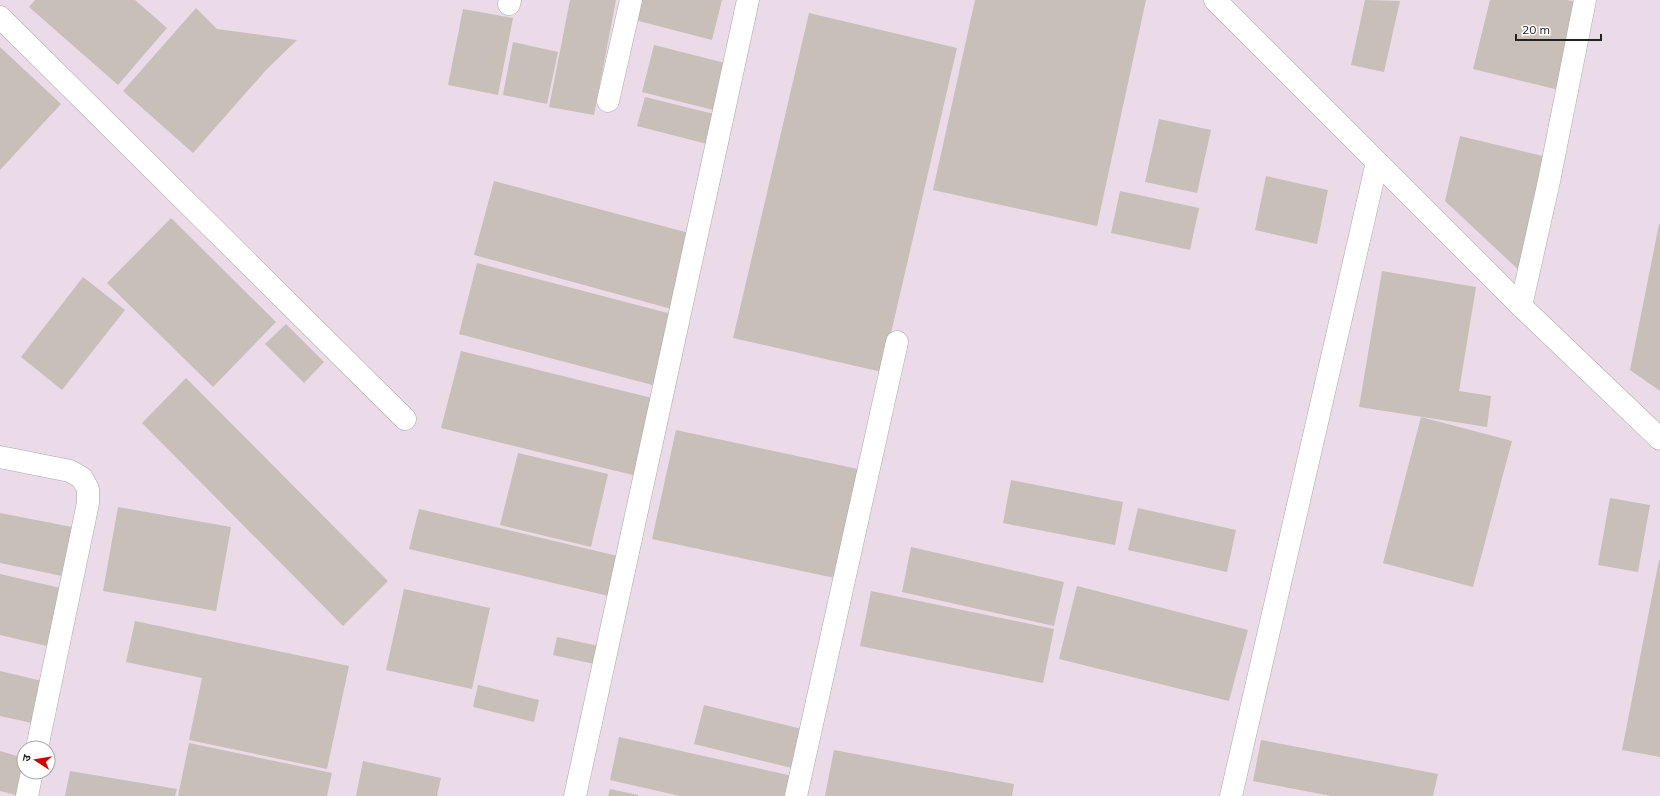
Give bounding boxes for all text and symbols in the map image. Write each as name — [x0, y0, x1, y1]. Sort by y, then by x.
scale bar — [1516, 16, 1601, 42]
text: 20 m — [1522, 22, 1550, 37]
north arrow — [16, 740, 56, 780]
text: उ — [19, 753, 34, 763]

